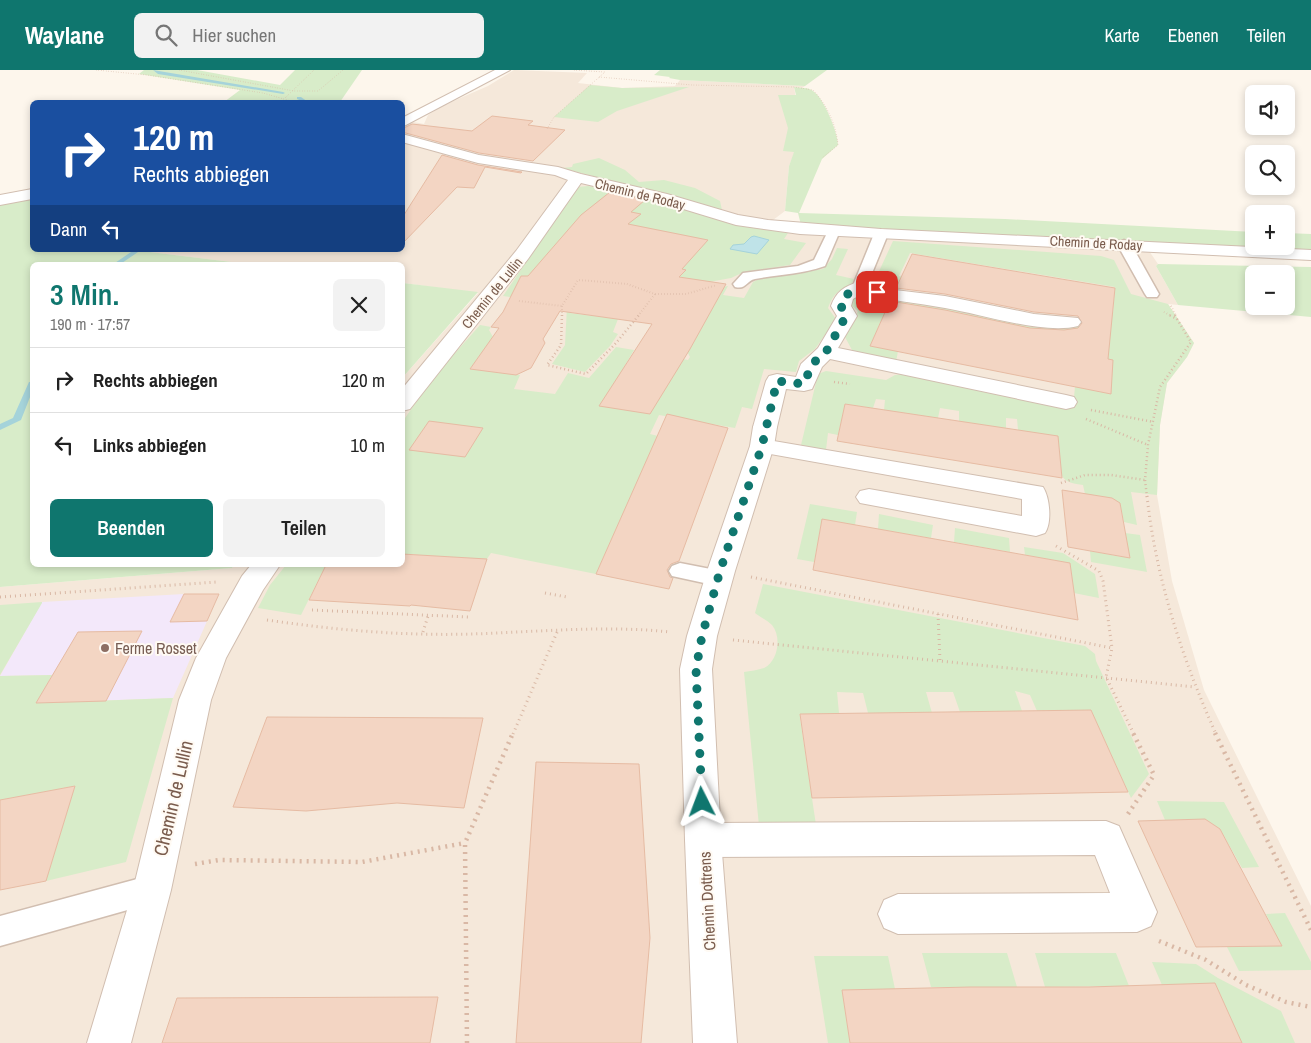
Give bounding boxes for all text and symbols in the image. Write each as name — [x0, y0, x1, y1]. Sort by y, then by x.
search box — [134, 13, 484, 58]
text: Waylane — [25, 19, 104, 51]
icon: search — [152, 21, 180, 49]
text: Hier suchen — [192, 22, 276, 48]
text: Karte — [1104, 23, 1140, 48]
text: Ebenen — [1168, 23, 1219, 48]
text: Teilen — [1247, 23, 1286, 48]
map controls — [1245, 85, 1295, 315]
button: sound — [1245, 85, 1295, 135]
text: 120 m — [133, 114, 214, 161]
icon: right — [50, 120, 115, 185]
button: search — [1245, 145, 1295, 195]
text: Rechts abbiegen — [133, 159, 269, 189]
street label: Chemin de Roday — [593, 174, 687, 214]
button: + — [1245, 205, 1295, 255]
icon: left — [97, 215, 125, 243]
text: Dann — [50, 216, 87, 242]
street label: Chemin de Roday — [1049, 232, 1143, 254]
street label: Chemin de Lullin — [458, 254, 526, 332]
button: − — [1245, 265, 1295, 315]
pin — [856, 271, 898, 313]
text: 3 Min. — [50, 274, 119, 314]
icon: arrive — [863, 278, 891, 306]
button: close — [333, 279, 385, 331]
text: 190 m · 17:57 — [50, 313, 130, 335]
icon: right — [50, 366, 78, 394]
text: Rechts abbiegen — [93, 367, 218, 393]
text: 120 m — [342, 367, 385, 393]
icon: left — [50, 431, 78, 459]
text: Links abbiegen — [93, 432, 206, 458]
text: 10 m — [350, 432, 385, 458]
button: Beenden — [50, 499, 213, 557]
button: Teilen — [223, 499, 385, 557]
place label: Ferme Rosset — [115, 637, 197, 659]
marker: Ferme Rosset — [99, 642, 111, 654]
street label: Chemin de Lullin — [147, 738, 199, 858]
position arrow — [675, 775, 727, 827]
street label: Chemin Dottrens — [693, 851, 721, 951]

